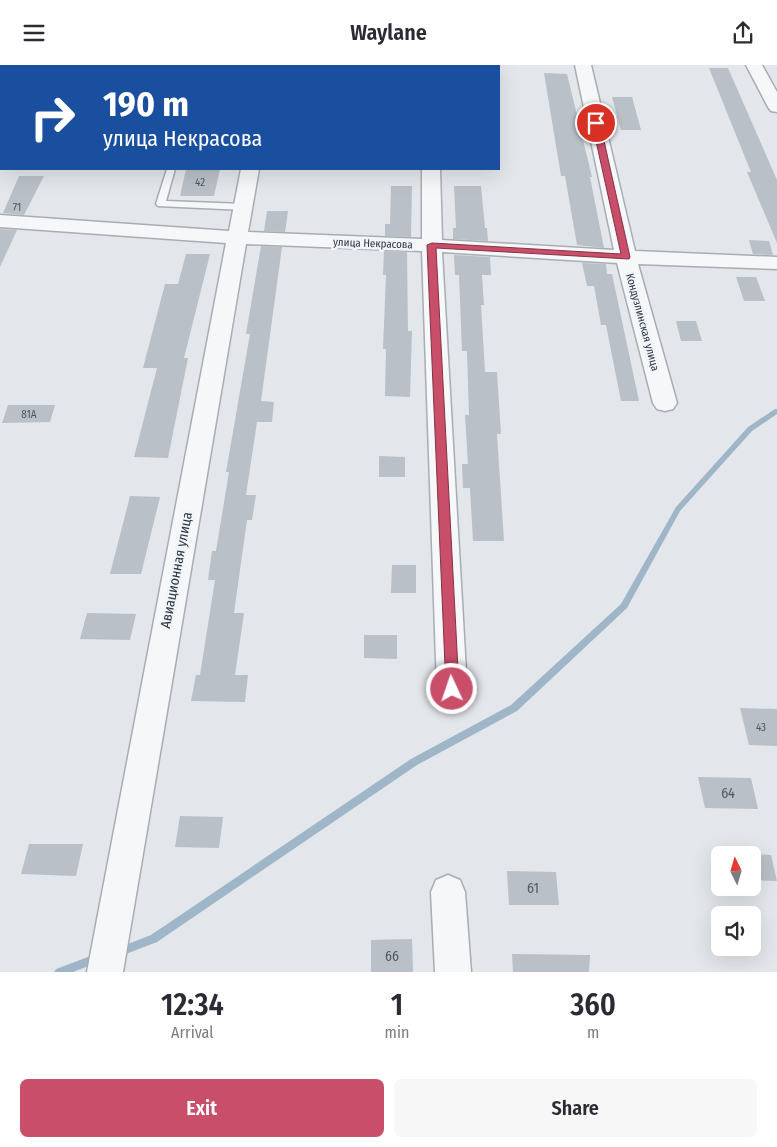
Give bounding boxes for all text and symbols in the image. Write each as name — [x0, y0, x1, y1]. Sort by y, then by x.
icon: menu — [20, 19, 48, 47]
text: Waylane — [350, 19, 427, 46]
icon: share — [729, 19, 757, 47]
text: 190 m — [103, 83, 189, 125]
icon: right — [20, 85, 85, 150]
pin — [575, 102, 617, 144]
icon: arrive — [582, 109, 610, 137]
text: улица Некрасова — [103, 125, 262, 152]
house number: 42 — [195, 176, 205, 189]
house number: 71 — [13, 201, 21, 214]
street label: улица Некрасова — [333, 236, 413, 251]
street label: Кондузлинская улица — [623, 272, 662, 372]
house number: 81А — [21, 408, 37, 421]
street label: Авиационная улица — [157, 510, 196, 630]
position arrow — [425, 662, 477, 714]
house number: 43 — [756, 721, 766, 734]
house number: 64 — [721, 785, 735, 802]
north arrow — [711, 846, 761, 896]
map controls — [711, 846, 761, 956]
house number: 61 — [527, 880, 539, 897]
button: sound — [711, 906, 761, 956]
house number: 66 — [385, 948, 399, 965]
text: 12:34 — [161, 987, 224, 1023]
text: 1 — [391, 987, 403, 1023]
text: 360 — [570, 987, 616, 1023]
text: Arrival — [171, 1023, 214, 1042]
text: min — [385, 1023, 409, 1042]
text: m — [587, 1023, 599, 1042]
button: Exit — [20, 1079, 384, 1137]
button: Share — [394, 1079, 757, 1137]

